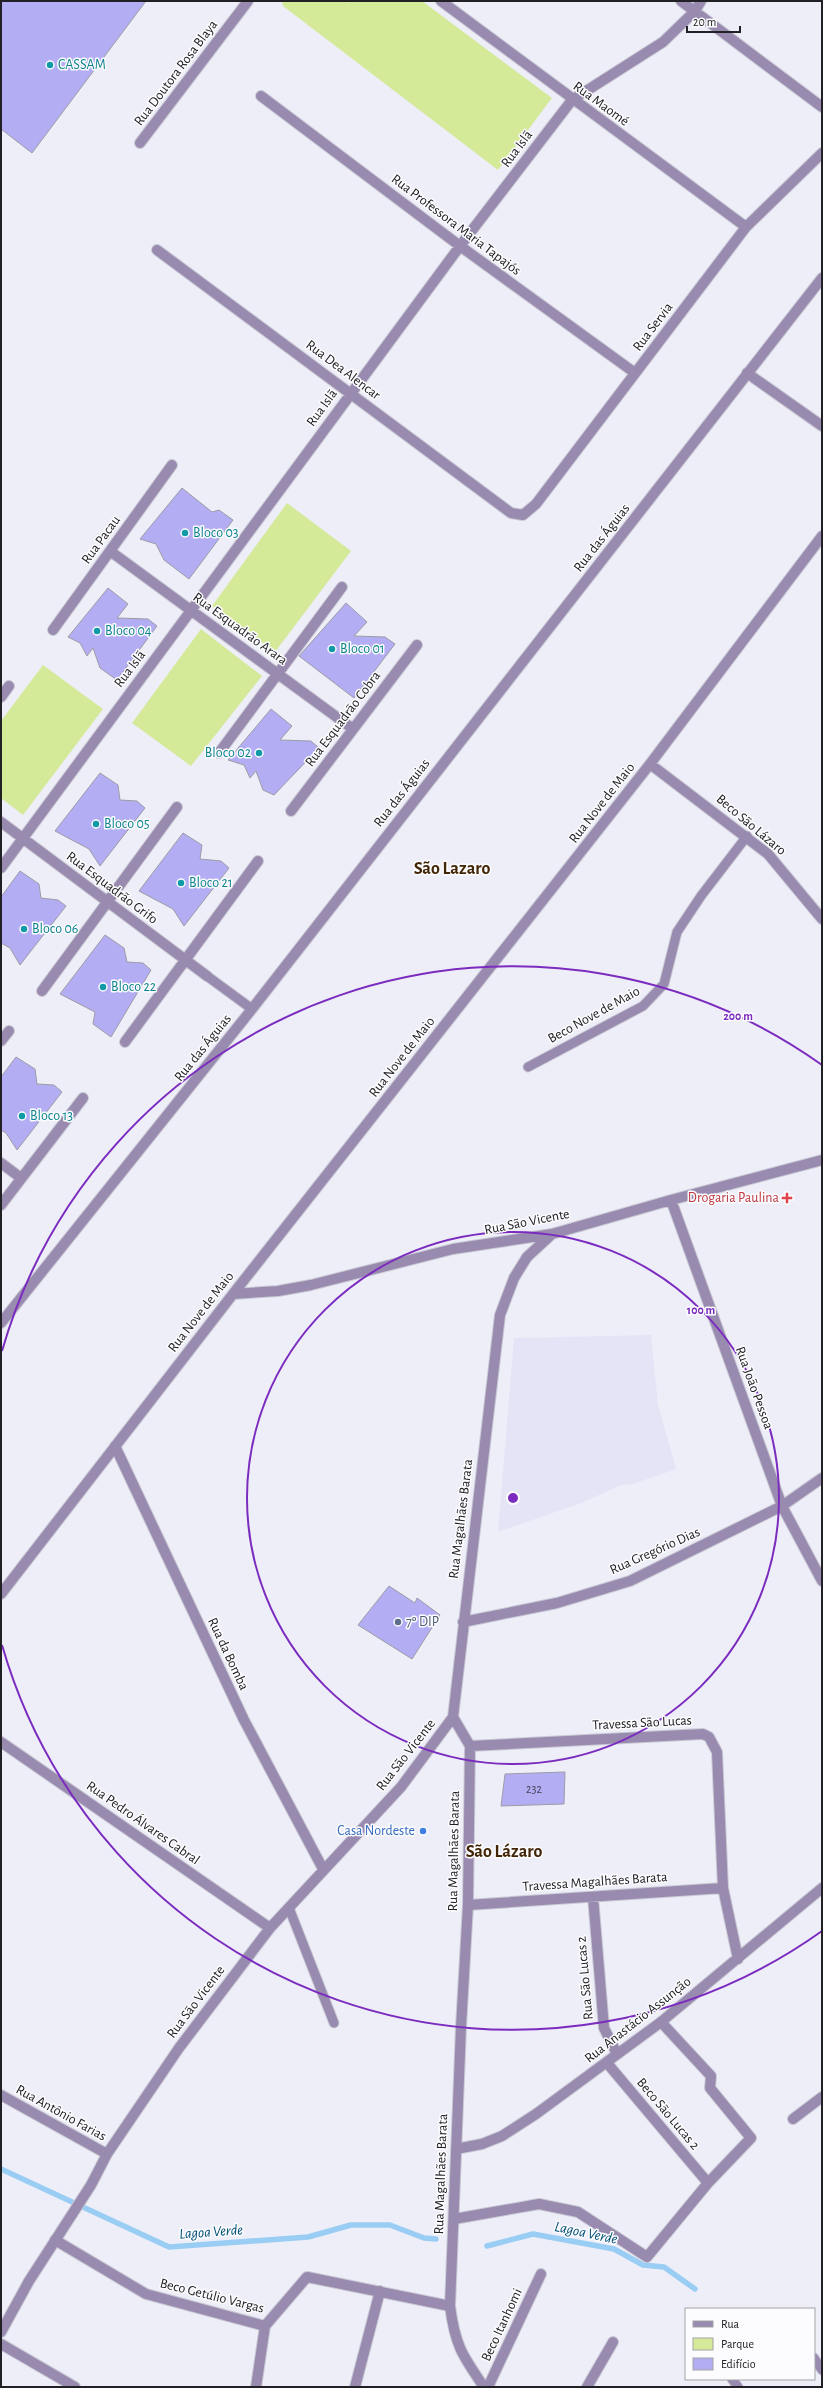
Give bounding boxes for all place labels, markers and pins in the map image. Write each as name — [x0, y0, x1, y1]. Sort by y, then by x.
place label: CASSAM — [58, 58, 106, 72]
marker: CASSAM — [45, 60, 55, 70]
place label: Bloco 03 — [193, 526, 239, 540]
marker: Bloco 03 — [180, 528, 190, 538]
place label: Bloco 04 — [105, 624, 152, 638]
marker: Bloco 04 — [92, 626, 102, 636]
place label: Bloco 01 — [340, 642, 385, 656]
marker: Bloco 01 — [327, 644, 337, 654]
place label: Bloco 02 — [205, 746, 251, 760]
marker: Bloco 02 — [254, 748, 264, 758]
place label: Bloco 05 — [104, 817, 150, 831]
marker: Bloco 05 — [91, 819, 101, 829]
place label: Bloco 21 — [189, 876, 233, 890]
marker: Bloco 21 — [176, 878, 186, 888]
place label: Bloco 06 — [32, 922, 78, 936]
marker: Bloco 06 — [19, 924, 29, 934]
place label: Bloco 22 — [111, 980, 156, 994]
marker: Bloco 22 — [98, 982, 108, 992]
place label: Bloco 13 — [30, 1109, 73, 1123]
marker: Bloco 13 — [17, 1111, 27, 1121]
place label: Drogaria Paulina — [688, 1191, 780, 1205]
marker: Drogaria Paulina — [782, 1193, 792, 1203]
centre of rings — [506, 1491, 520, 1505]
place label: 7º DIP — [406, 1615, 439, 1629]
marker: 7º DIP — [393, 1617, 403, 1627]
place label: Casa Nordeste — [337, 1824, 415, 1838]
marker: Casa Nordeste — [418, 1826, 428, 1836]

